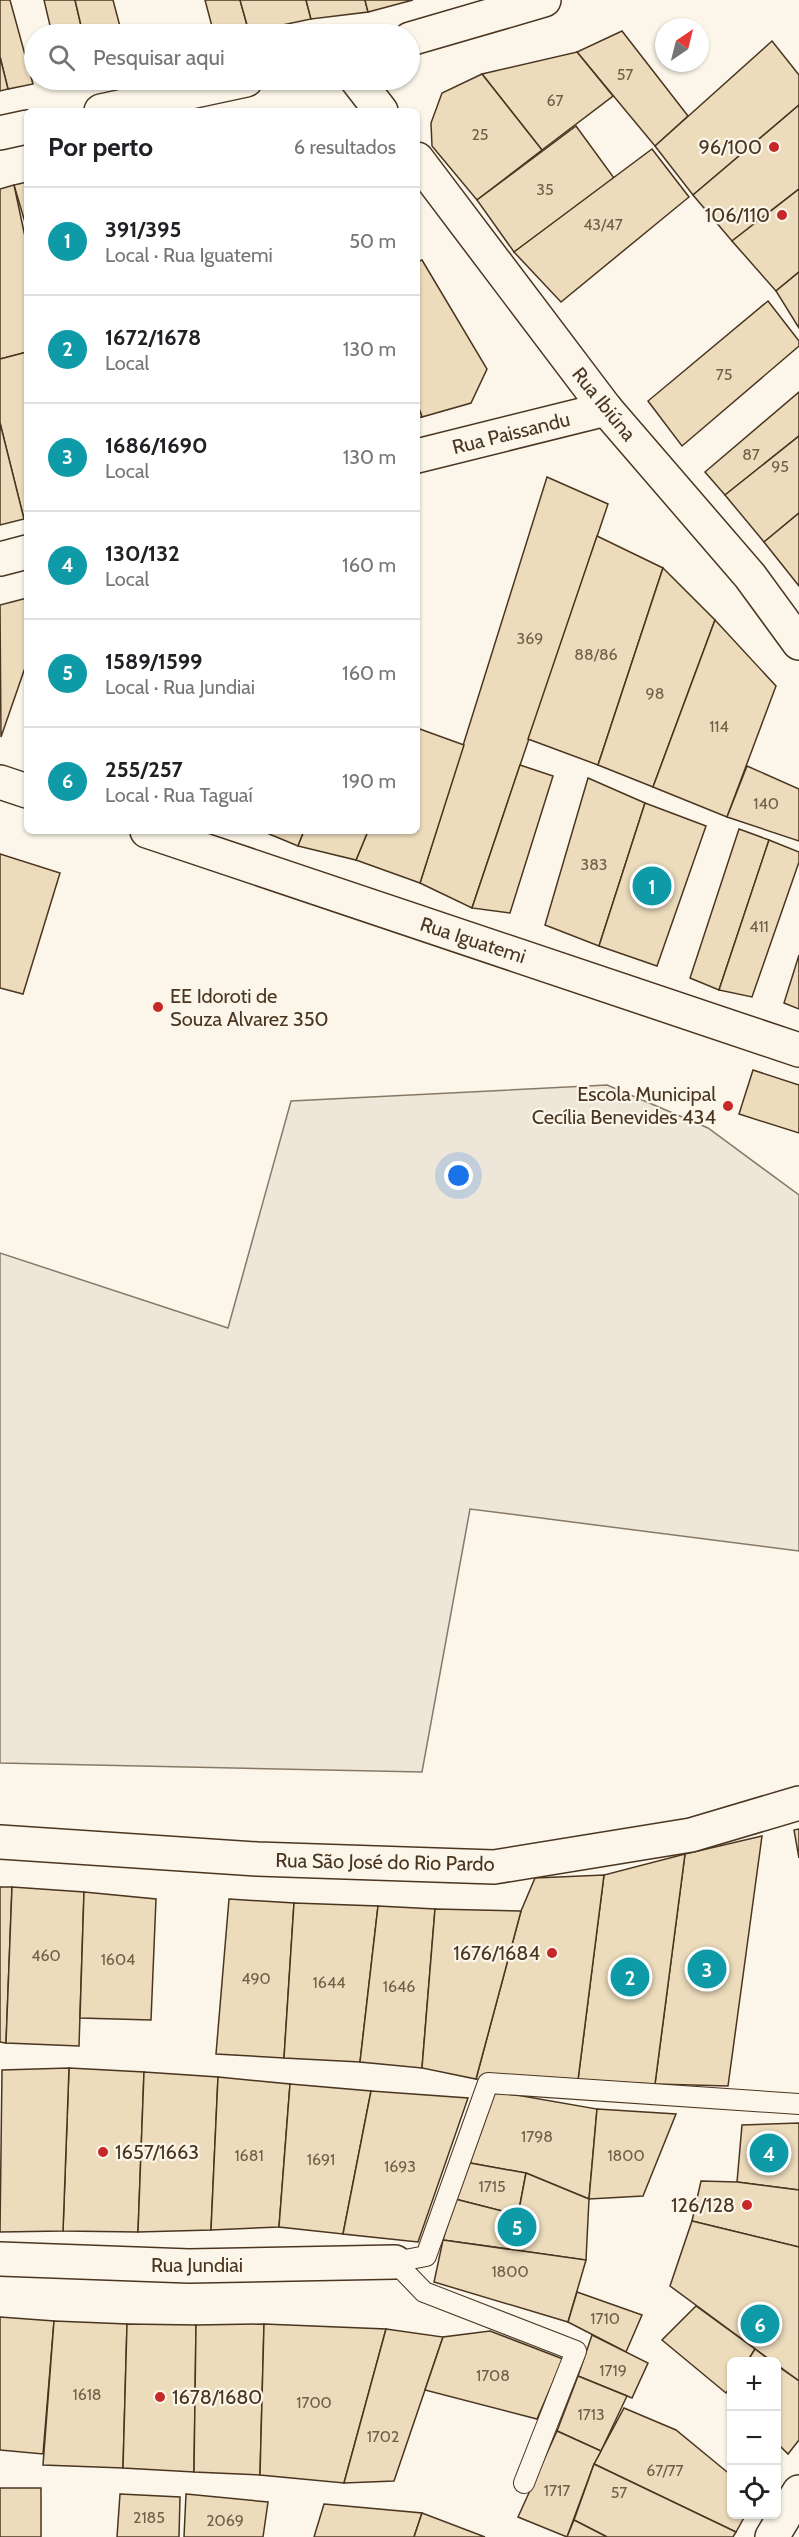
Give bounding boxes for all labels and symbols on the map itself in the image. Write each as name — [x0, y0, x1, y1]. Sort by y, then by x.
north arrow — [655, 18, 709, 72]
house number: 57 — [617, 65, 633, 84]
house number: 67 — [546, 91, 564, 110]
house number: 25 — [471, 125, 489, 144]
place label: 96/100 — [698, 135, 762, 159]
marker: 96/100 — [767, 140, 781, 154]
house number: 35 — [536, 180, 554, 199]
place label: 106/110 — [705, 203, 770, 227]
marker: 106/110 — [775, 208, 789, 222]
house number: 43/47 — [583, 215, 623, 234]
street label: Rua Ibiúna — [567, 362, 641, 446]
house number: 75 — [716, 365, 732, 384]
street label: Rua Paissandu — [450, 407, 572, 459]
house number: 87 — [742, 445, 760, 464]
house number: 95 — [771, 457, 789, 476]
house number: 369 — [517, 629, 543, 648]
house number: 88/86 — [574, 645, 618, 664]
house number: 98 — [646, 684, 664, 703]
house number: 114 — [709, 717, 729, 736]
house number: 140 — [753, 794, 779, 813]
house number: 383 — [580, 855, 608, 874]
pin: 1 — [632, 864, 672, 908]
street label: Rua Iguatemi — [417, 912, 529, 968]
house number: 411 — [749, 917, 769, 936]
place label: EE Idoroti de Souza Alvarez 350 — [170, 984, 329, 1031]
marker: EE Idoroti de Souza Alvarez 350 — [151, 1000, 165, 1014]
place label: Escola Municipal Cecília Benevides 434 — [532, 1082, 716, 1129]
marker: Escola Municipal Cecília Benevides 434 — [721, 1099, 735, 1113]
your location — [444, 1161, 473, 1190]
street label: Rua São José do Rio Pardo — [275, 1848, 495, 1876]
place label: 1676/1684 — [453, 1941, 540, 1965]
house number: 460 — [31, 1946, 61, 1965]
marker: 1676/1684 — [545, 1946, 559, 1960]
pin: 3 — [688, 1946, 726, 1992]
house number: 1604 — [101, 1950, 135, 1969]
pin: 2 — [610, 1954, 650, 2000]
house number: 490 — [241, 1969, 271, 1988]
house number: 1644 — [313, 1973, 345, 1992]
house number: 1646 — [383, 1977, 415, 1996]
house number: 1798 — [521, 2127, 553, 2146]
pin: 4 — [750, 2130, 788, 2176]
place label: 1657/1663 — [115, 2140, 199, 2164]
marker: 1657/1663 — [96, 2145, 110, 2159]
house number: 1681 — [234, 2146, 264, 2165]
house number: 1800 — [607, 2146, 645, 2165]
house number: 1691 — [307, 2150, 335, 2169]
house number: 1693 — [384, 2157, 416, 2176]
house number: 1715 — [478, 2177, 506, 2196]
place label: 126/128 — [671, 2193, 735, 2217]
marker: 126/128 — [740, 2198, 754, 2212]
pin: 5 — [498, 2204, 536, 2250]
street label: Rua Jundiai — [151, 2253, 243, 2277]
house number: 1800 — [491, 2262, 529, 2281]
pin: 6 — [740, 2302, 780, 2346]
house number: 1710 — [590, 2309, 620, 2328]
house number: 1719 — [599, 2361, 627, 2380]
house number: 1708 — [476, 2366, 510, 2385]
house number: 1618 — [72, 2385, 102, 2404]
place label: 1678/1680 — [172, 2385, 262, 2409]
marker: 1678/1680 — [153, 2390, 167, 2404]
house number: 1700 — [296, 2393, 332, 2412]
house number: 1713 — [577, 2405, 605, 2424]
house number: 1702 — [367, 2427, 399, 2446]
house number: 67/77 — [646, 2461, 684, 2480]
house number: 1717 — [544, 2481, 570, 2500]
house number: 57 — [611, 2483, 627, 2502]
house number: 2185 — [133, 2508, 165, 2527]
house number: 2069 — [206, 2511, 244, 2530]

